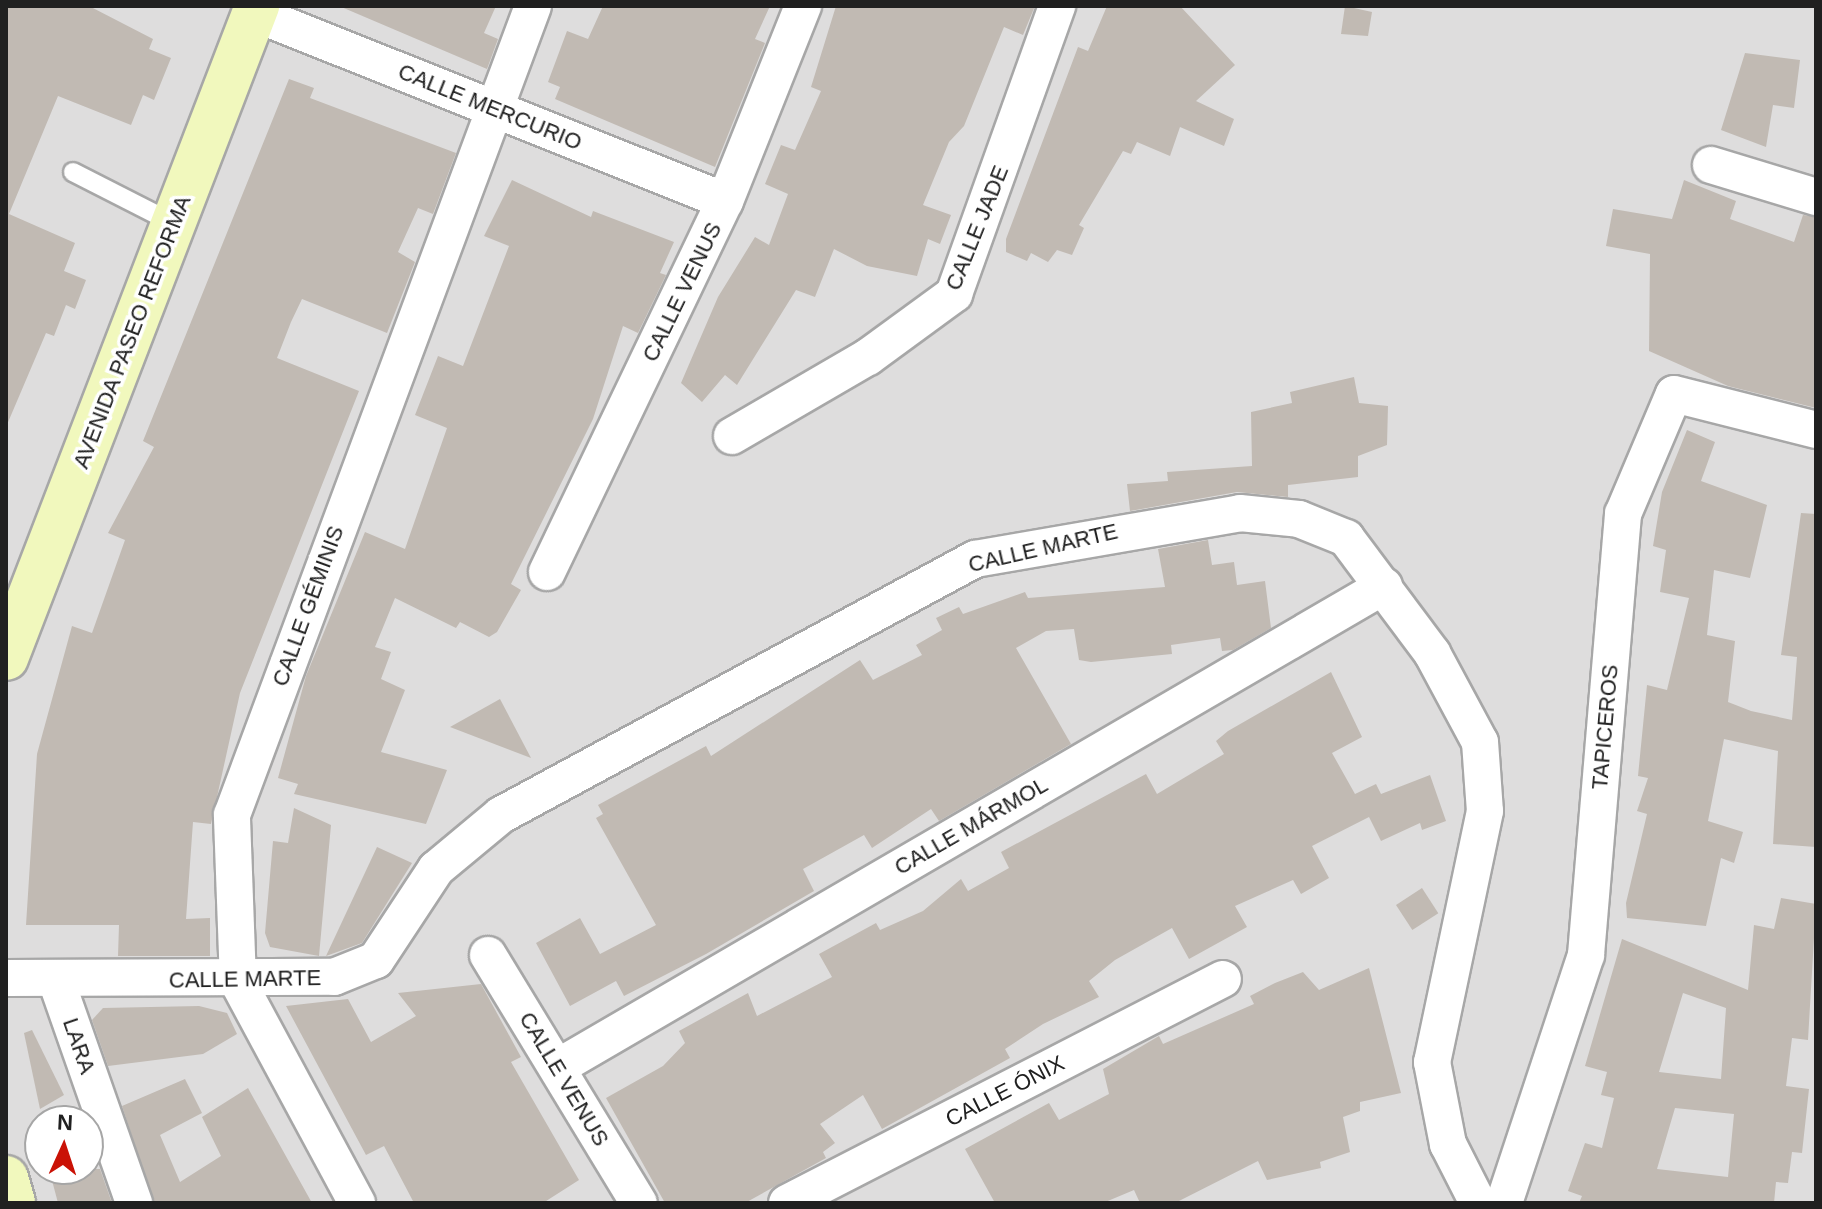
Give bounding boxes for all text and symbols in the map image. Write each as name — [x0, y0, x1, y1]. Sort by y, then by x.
street label: CALLE MERCURIO — [394, 58, 586, 156]
street label: CALLE JADE — [940, 162, 1014, 294]
street label: AVENIDA PASEO REFORMA — [67, 191, 197, 473]
street label: CALLE VENUS — [637, 218, 727, 366]
street label: CALLE MARTE — [966, 518, 1120, 578]
street label: CALLE GÉMINIS — [267, 522, 349, 690]
street label: TAPICEROS — [1586, 663, 1624, 791]
street label: CALLE MÁRMOL — [890, 771, 1052, 881]
street label: CALLE MARTE — [169, 964, 321, 994]
street label: CALLE VENUS — [514, 1007, 614, 1151]
street label: LARA — [57, 1015, 101, 1077]
street label: CALLE ÓNIX — [941, 1050, 1069, 1132]
north arrow — [24, 1105, 104, 1185]
text: N — [57, 1110, 74, 1135]

